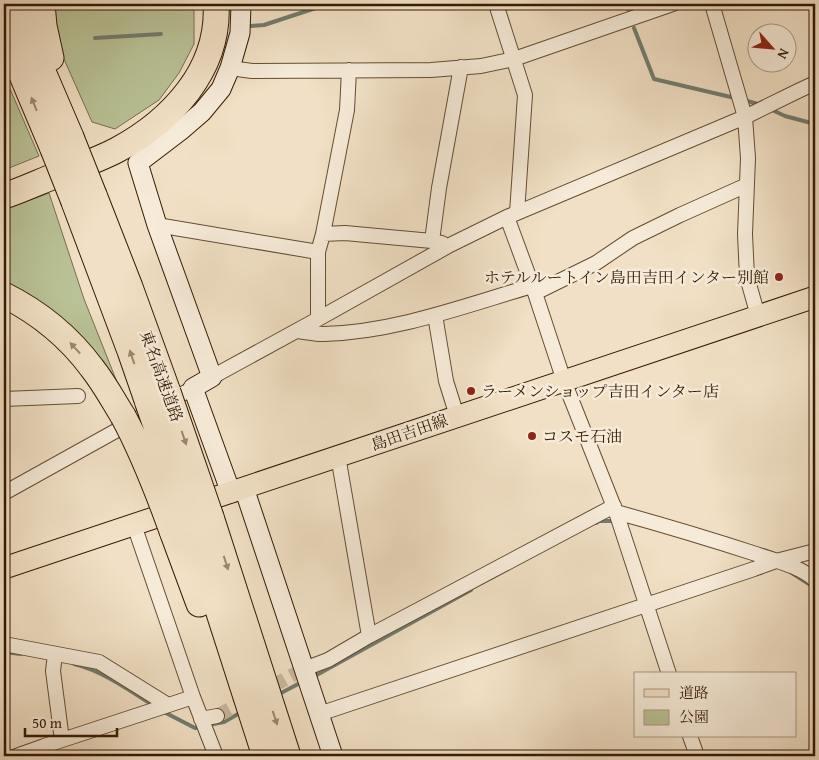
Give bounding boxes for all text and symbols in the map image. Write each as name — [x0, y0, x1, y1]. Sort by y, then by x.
north arrow — [746, 22, 796, 72]
text: N — [772, 45, 795, 63]
one-way arrow — [30, 97, 38, 111]
place label: ホテルルートイン島田吉田インター別館 — [484, 265, 769, 289]
marker: ホテルルートイン島田吉田インター別館 — [773, 271, 785, 283]
street label: 東名高速道路 — [134, 327, 190, 425]
one-way arrow — [69, 343, 81, 355]
one-way arrow — [128, 349, 135, 364]
place label: ラーメンショップ吉田インター店 — [481, 379, 719, 403]
marker: ラーメンショップ吉田インター店 — [465, 385, 477, 397]
street label: 島田吉田線 — [367, 408, 451, 456]
place label: コスモ石油 — [542, 424, 622, 448]
marker: コスモ石油 — [526, 430, 538, 442]
one-way arrow — [180, 431, 188, 446]
one-way arrow — [222, 556, 230, 571]
legend — [634, 672, 796, 738]
text: 道路 — [679, 682, 709, 703]
scale bar — [25, 705, 118, 737]
text: 公園 — [679, 706, 709, 727]
one-way arrow — [272, 711, 280, 726]
text: 50 m — [32, 712, 63, 733]

